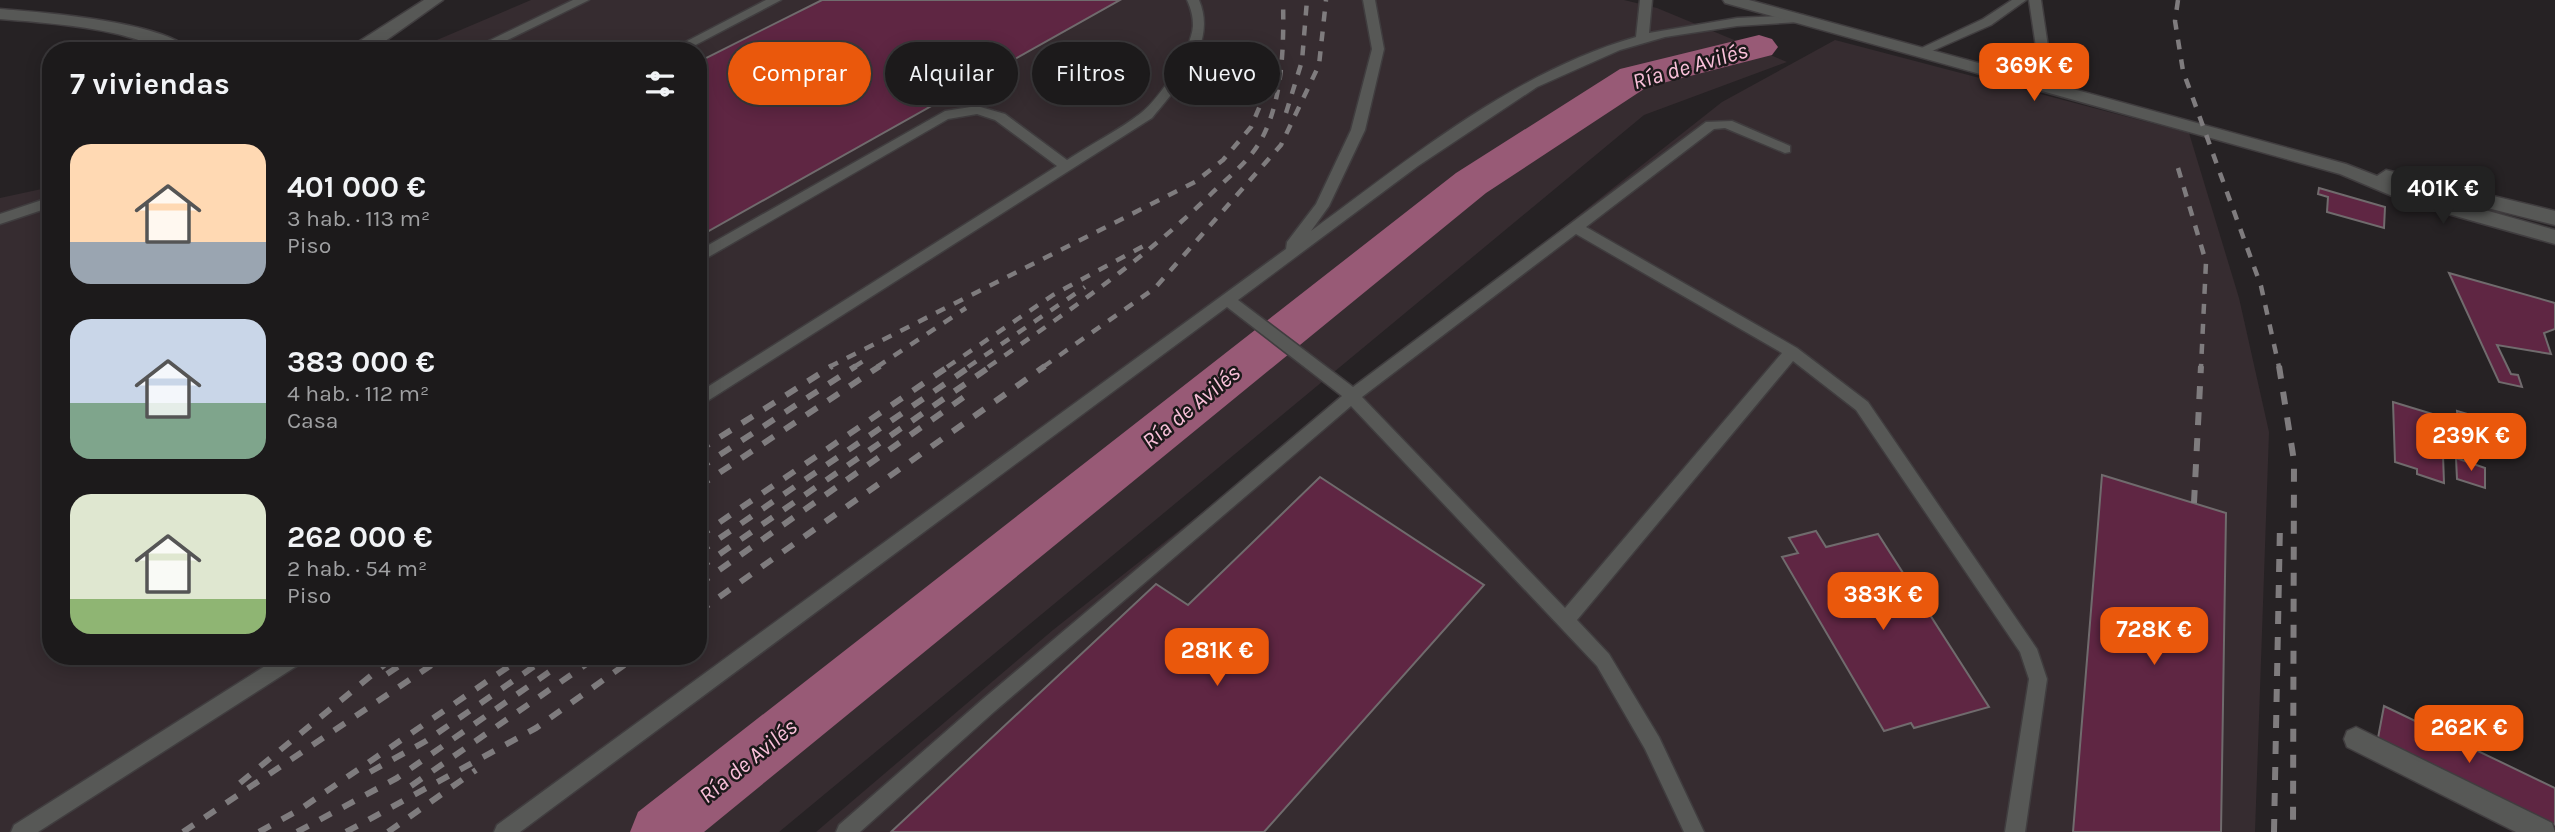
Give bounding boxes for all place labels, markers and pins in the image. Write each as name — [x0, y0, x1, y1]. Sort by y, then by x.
pin: 369K € — [1977, 43, 2091, 103]
pin: 401K € — [2386, 166, 2500, 226]
pin: 239K € — [2414, 414, 2528, 473]
pin: 383K € — [1826, 572, 1940, 632]
pin: 728K € — [2097, 608, 2211, 667]
pin: 281K € — [1160, 628, 1274, 688]
pin: 262K € — [2412, 706, 2526, 765]

